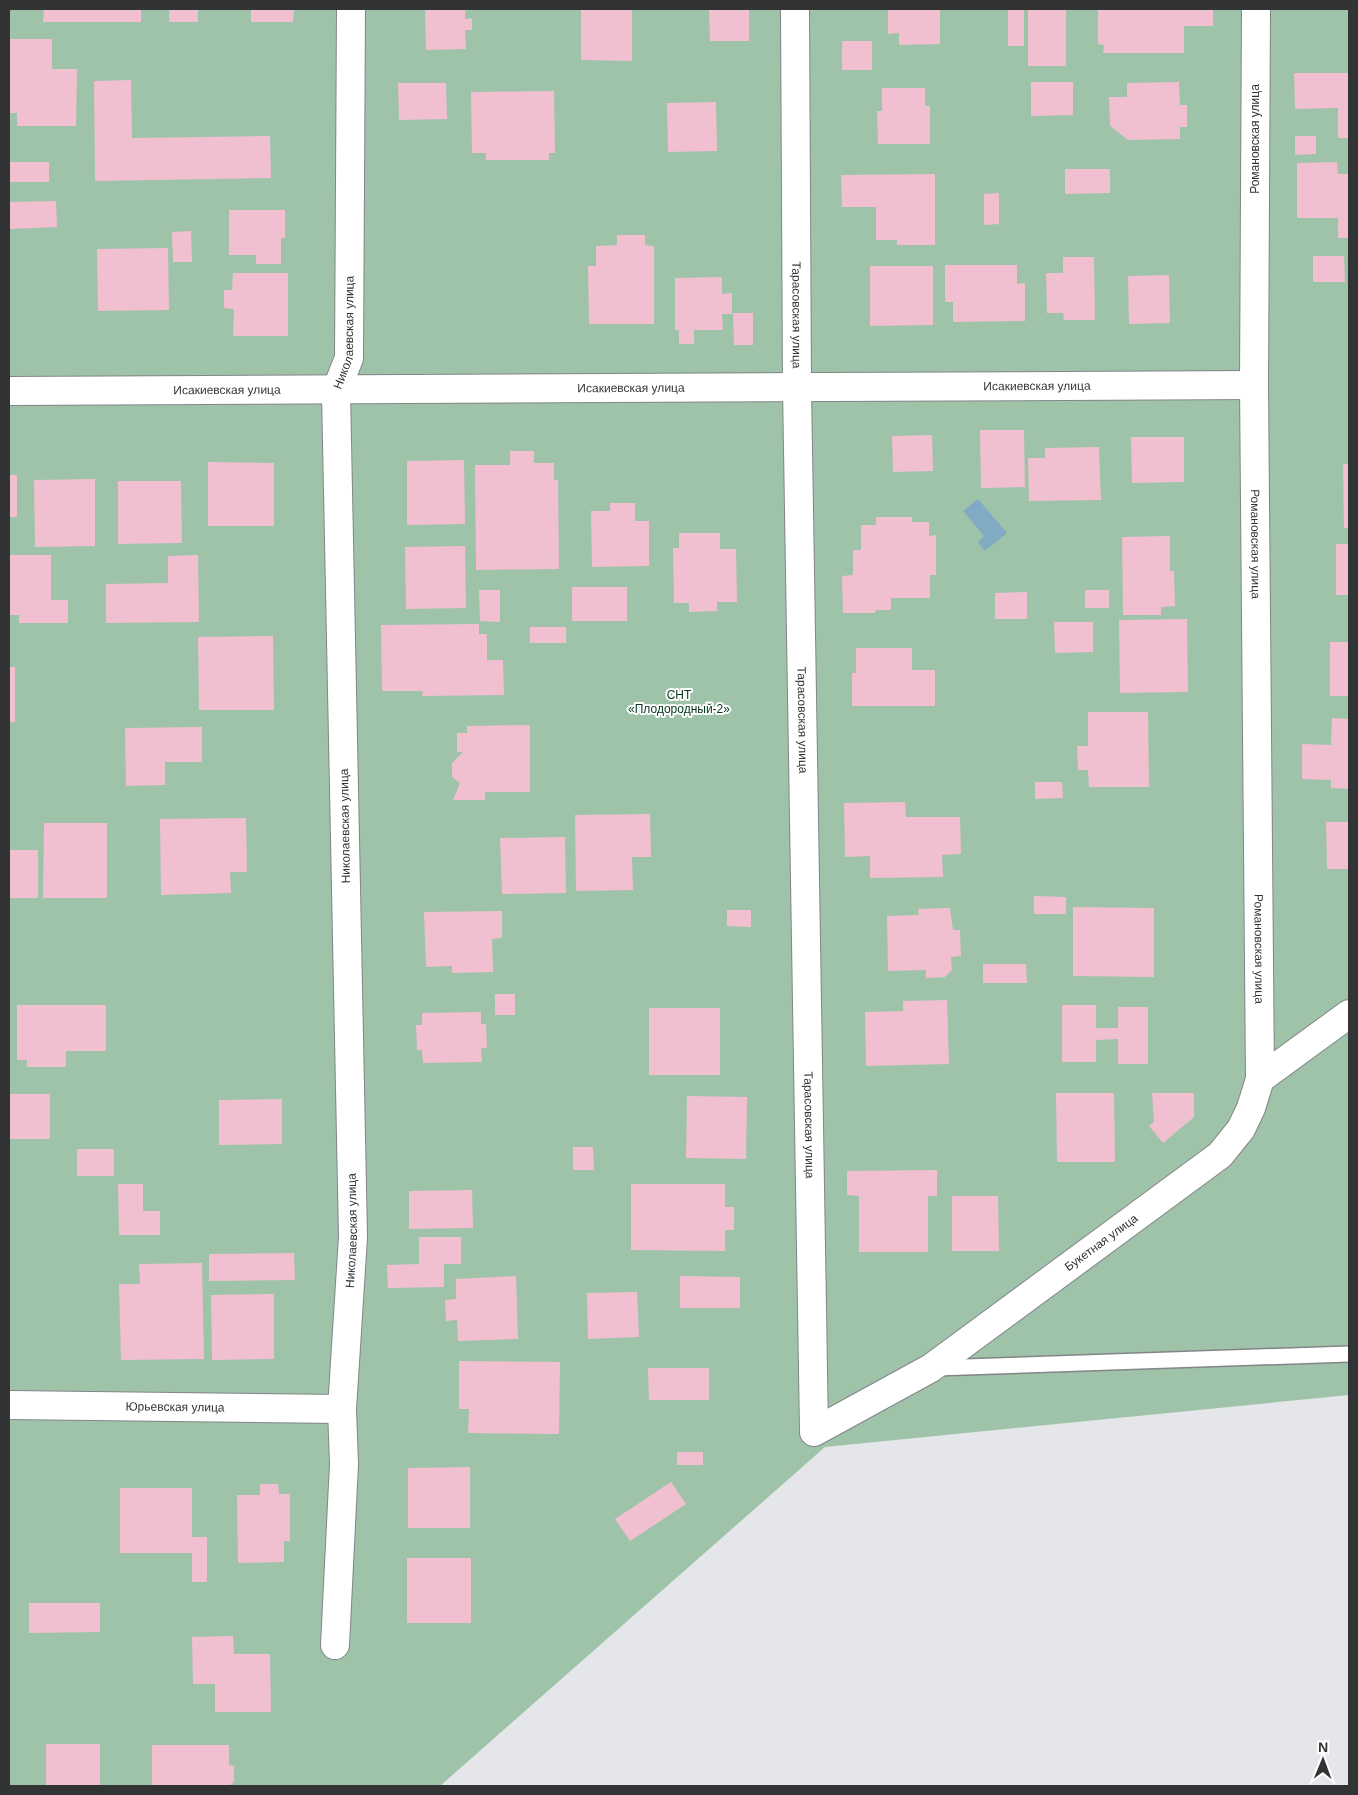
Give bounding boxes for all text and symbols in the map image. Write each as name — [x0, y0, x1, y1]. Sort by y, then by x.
street label: Романовская улица — [1248, 84, 1262, 194]
street label: Тарасовская улица — [789, 261, 804, 369]
street label: Николаевская улица — [331, 275, 356, 391]
street label: Исакиевская улица — [983, 379, 1091, 393]
street label: Исакиевская улица — [577, 381, 685, 395]
street label: Исакиевская улица — [173, 383, 281, 397]
street label: Романовская улица — [1248, 489, 1263, 599]
street label: Тарасовская улица — [795, 666, 810, 774]
park label: СНТ «Плодородный-2» — [628, 688, 730, 716]
street label: Николаевская улица — [337, 768, 353, 883]
street label: Романовская улица — [1251, 894, 1266, 1004]
street label: Тарасовская улица — [801, 1071, 817, 1179]
street label: Николаевская улица — [343, 1173, 360, 1288]
street label: Букетная улица — [1062, 1211, 1141, 1274]
street label: Юрьевская улица — [125, 1399, 225, 1415]
north arrow — [1298, 1735, 1348, 1785]
text: N — [1318, 1739, 1328, 1755]

